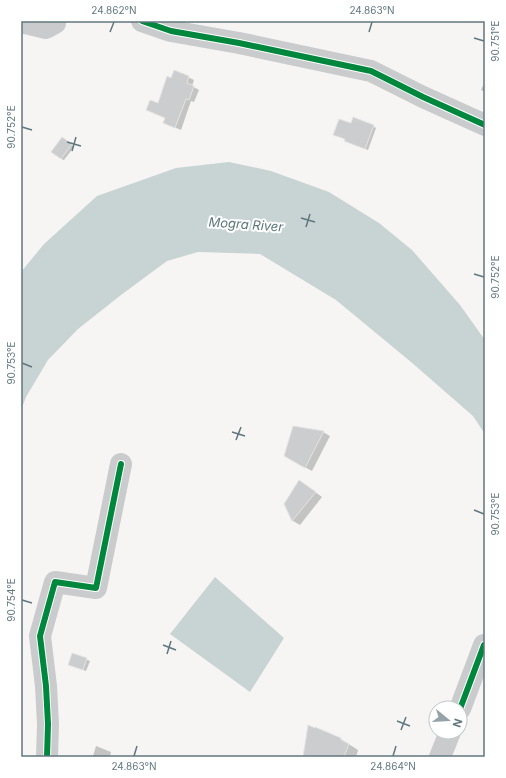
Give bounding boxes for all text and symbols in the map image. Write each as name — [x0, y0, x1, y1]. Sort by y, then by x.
text: 24.862°N — [91, 4, 137, 16]
text: 24.863°N — [349, 4, 395, 16]
text: 90.751°E — [489, 20, 501, 62]
text: 90.752°E — [5, 105, 17, 149]
water label: Mogra River — [208, 213, 285, 235]
text: 90.752°E — [489, 255, 501, 299]
text: 90.753°E — [5, 341, 17, 385]
text: 90.753°E — [489, 492, 501, 536]
text: 90.754°E — [5, 578, 17, 622]
north arrow — [428, 700, 468, 740]
text: N — [450, 717, 465, 729]
text: 24.863°N — [111, 760, 157, 772]
text: 24.864°N — [370, 760, 416, 772]

